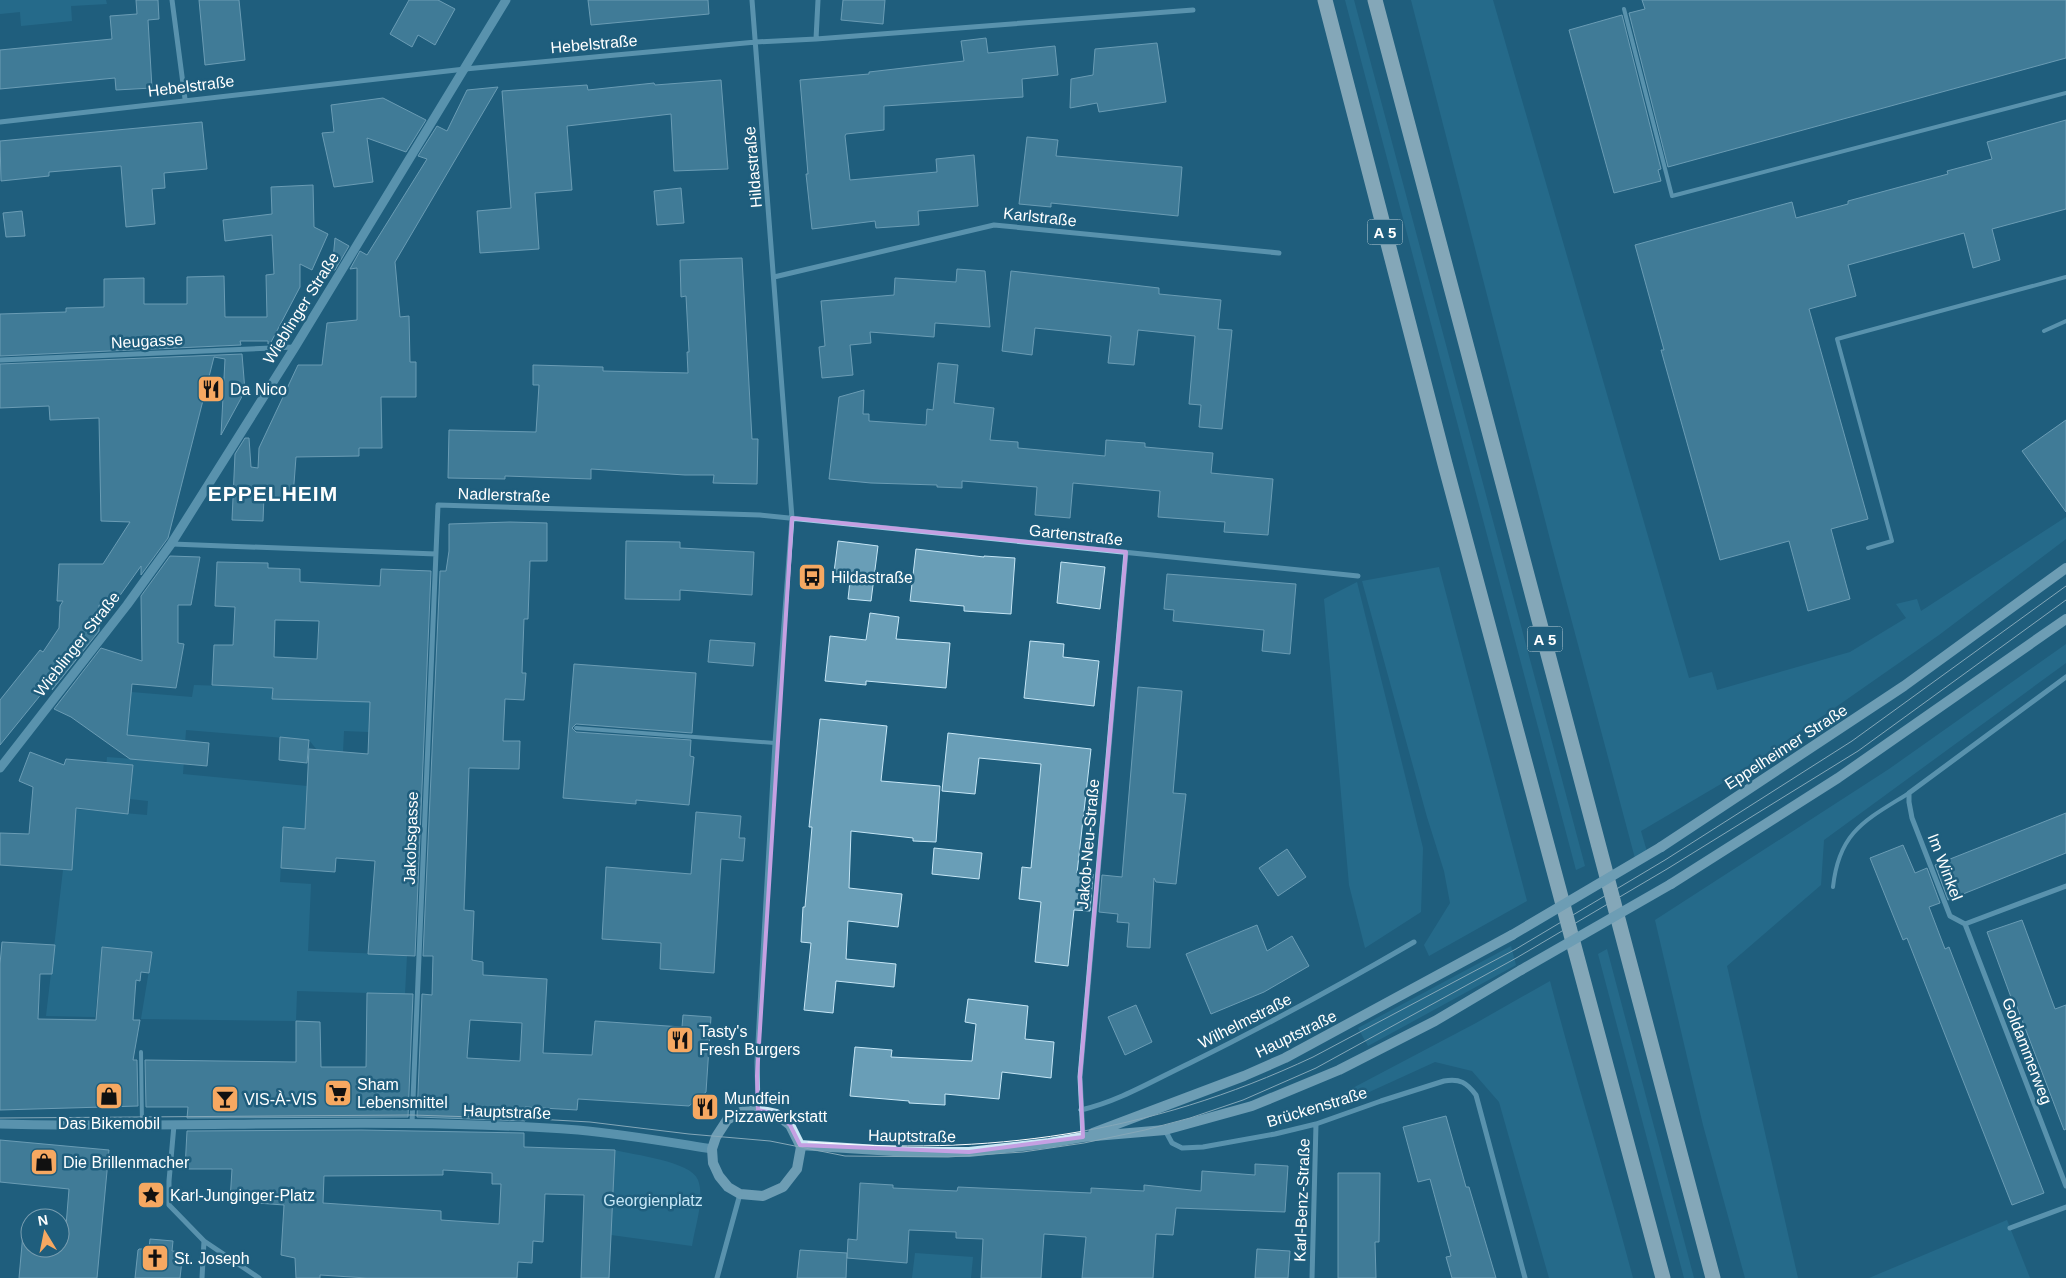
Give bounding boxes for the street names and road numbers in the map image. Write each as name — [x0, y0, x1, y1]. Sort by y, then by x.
street label: Hebelstraße — [550, 32, 638, 56]
street label: Hebelstraße — [147, 72, 235, 100]
street label: Hildastraße — [741, 125, 765, 208]
street label: Karlstraße — [1002, 205, 1078, 229]
road number: A 5 — [1368, 220, 1402, 244]
street label: Wieblinger Straße — [260, 249, 342, 367]
street label: Neugasse — [111, 331, 184, 351]
street label: Nadlerstraße — [457, 485, 551, 505]
street label: Gartenstraße — [1028, 522, 1124, 548]
street label: Wieblinger Straße — [31, 588, 123, 700]
road number: A 5 — [1528, 626, 1562, 652]
street label: Eppelheimer Straße — [1722, 701, 1850, 793]
street label: Jakob-Neu-Straße — [1074, 778, 1102, 910]
street label: Jakobsgasse — [401, 791, 421, 885]
street label: Im Winkel — [1924, 831, 1966, 903]
street label: Wilhelmstraße — [1196, 990, 1294, 1052]
street label: Goldammerweg — [1999, 995, 2055, 1107]
street label: Hauptstraße — [1253, 1007, 1339, 1061]
street label: Brückenstraße — [1265, 1084, 1369, 1130]
street label: Hauptstraße — [463, 1102, 551, 1122]
street label: Hauptstraße — [868, 1127, 956, 1145]
street label: Karl-Benz-Straße — [1291, 1138, 1313, 1262]

